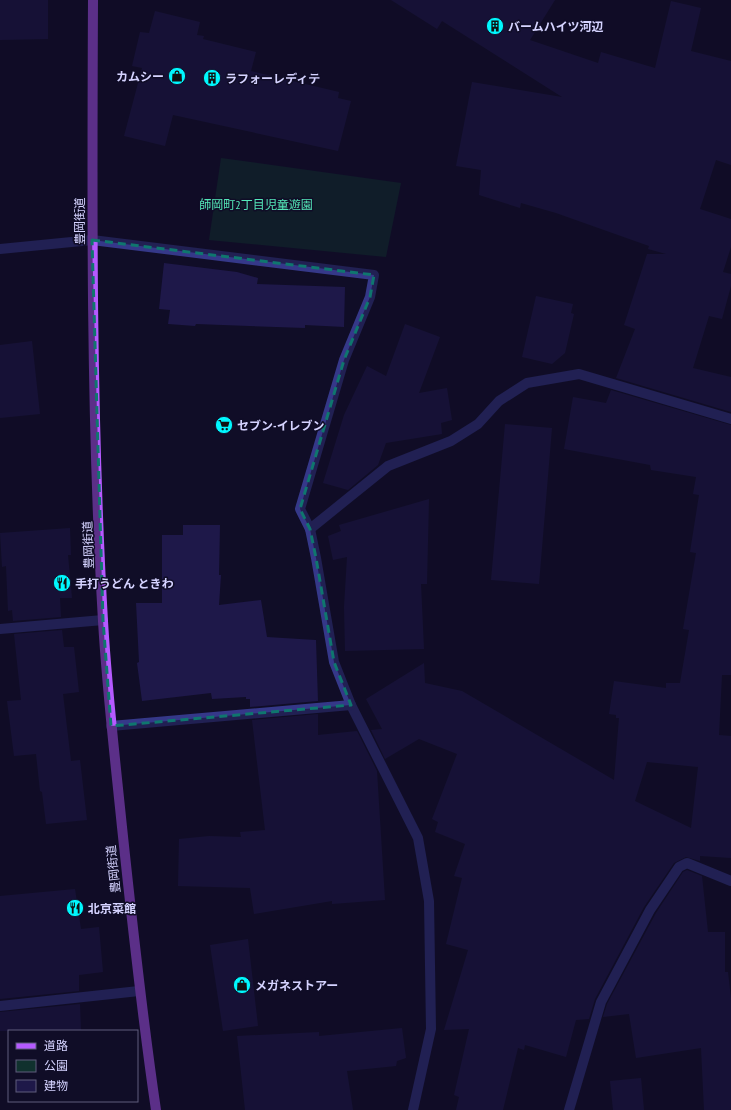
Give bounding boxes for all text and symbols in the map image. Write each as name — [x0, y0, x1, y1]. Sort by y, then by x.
building icon: バームハイツ河辺 — [485, 16, 505, 36]
place label: バームハイツ河辺 — [508, 19, 603, 34]
shop icon: カムシー — [167, 66, 187, 86]
building icon: ラフォーレディテ — [202, 68, 222, 88]
place label: カムシー — [116, 69, 164, 84]
place label: ラフォーレディテ — [225, 71, 320, 86]
street label: 豊岡街道 — [72, 197, 87, 245]
park label: 師岡町2丁目児童遊園 — [199, 197, 313, 212]
supermarket icon: セブン-イレブン — [214, 415, 234, 435]
place label: セブン-イレブン — [237, 418, 325, 433]
street label: 豊岡街道 — [80, 521, 96, 569]
restaurant icon: 手打うどん ときわ — [52, 573, 72, 593]
place label: 手打うどん ときわ — [75, 576, 173, 591]
street label: 豊岡街道 — [103, 844, 123, 894]
restaurant icon: 北京菜館 — [65, 898, 85, 918]
place label: 北京菜館 — [88, 901, 136, 916]
shop icon: メガネストアー — [232, 975, 252, 995]
place label: メガネストアー — [255, 978, 338, 993]
legend — [8, 1030, 138, 1102]
text: 道路 — [44, 1038, 68, 1053]
text: 公園 — [44, 1058, 68, 1073]
text: 建物 — [44, 1078, 68, 1093]

